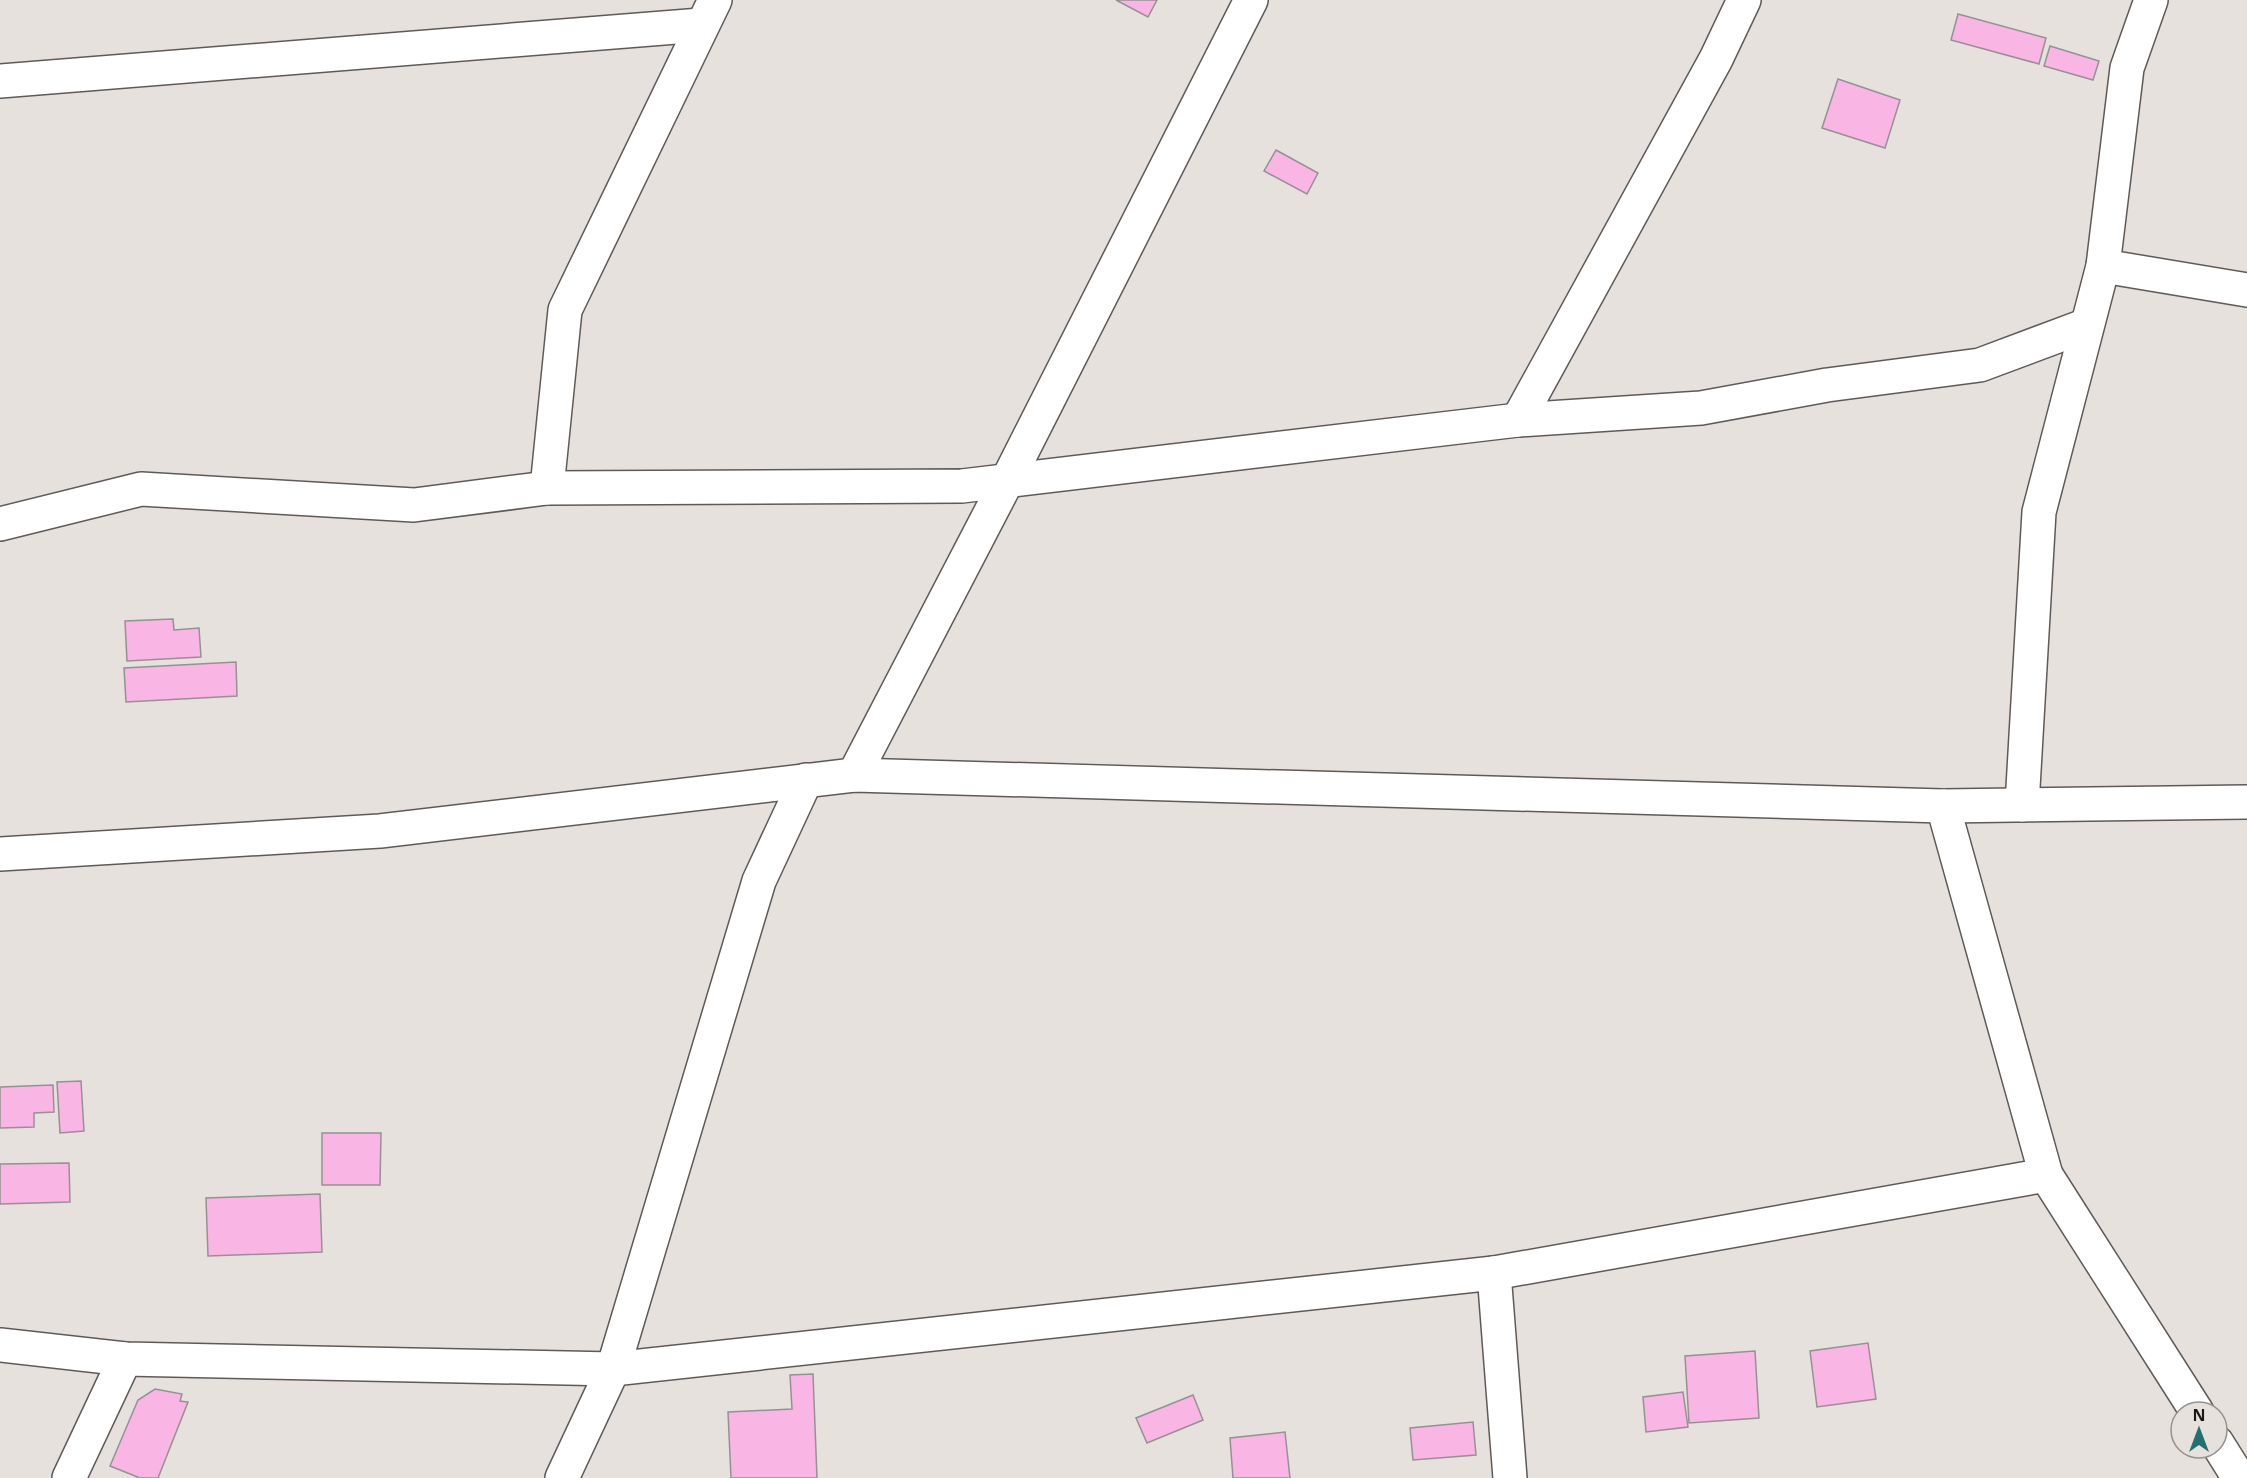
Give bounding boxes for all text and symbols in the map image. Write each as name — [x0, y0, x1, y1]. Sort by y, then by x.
north arrow — [2169, 1400, 2229, 1460]
text: N — [2192, 1404, 2206, 1426]

